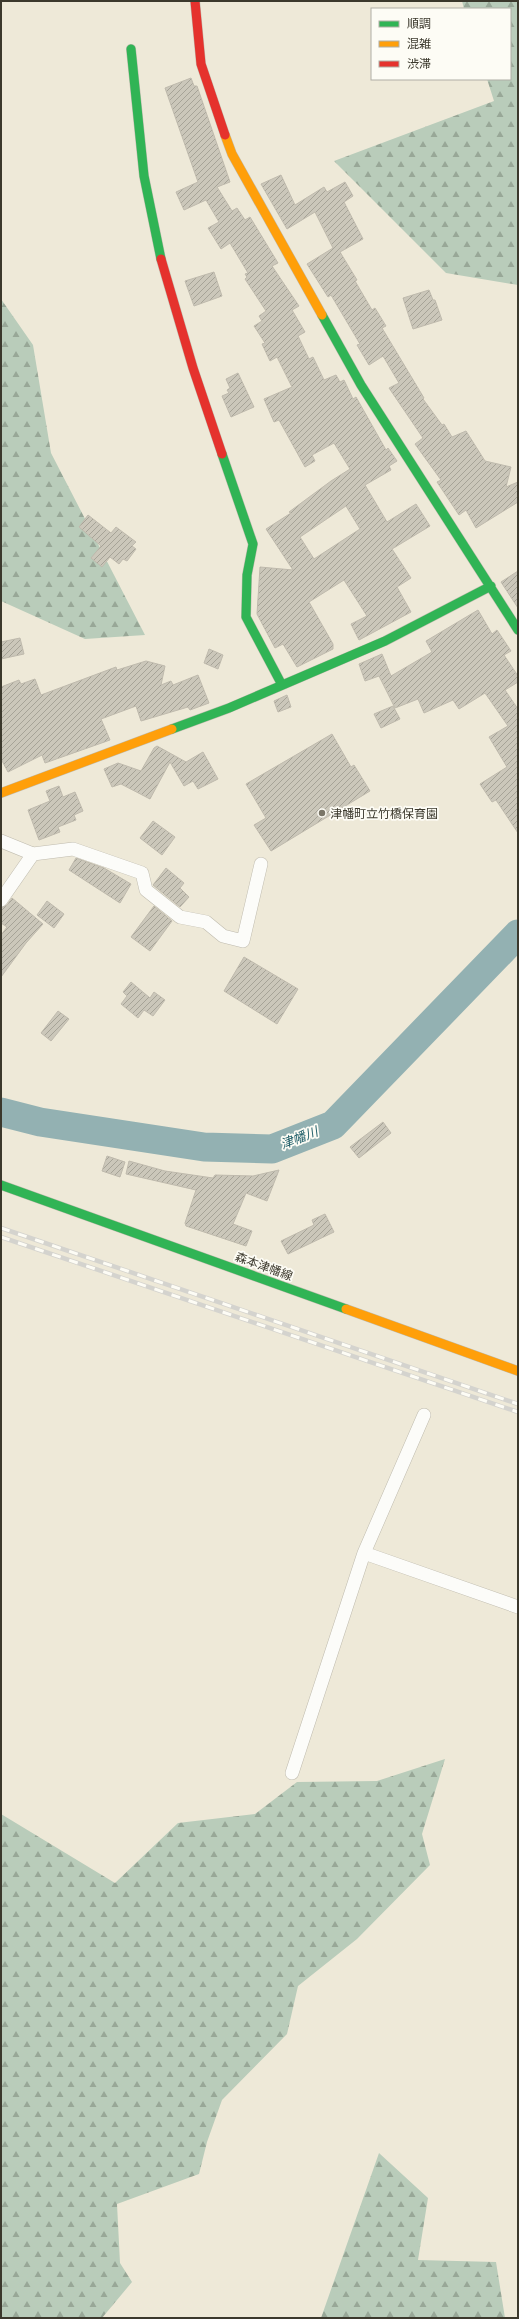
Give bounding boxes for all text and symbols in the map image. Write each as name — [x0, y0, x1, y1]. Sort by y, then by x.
legend — [371, 8, 511, 80]
text: 順調 — [407, 15, 431, 32]
text: 混雑 — [407, 35, 431, 52]
text: 渋滞 — [407, 55, 431, 72]
place label: 津幡町立竹橋保育園 — [330, 805, 438, 822]
marker: 津幡町立竹橋保育園 — [317, 808, 327, 818]
water label: 津幡川 — [277, 1121, 322, 1154]
street label: 森本津幡線 — [233, 1248, 295, 1284]

